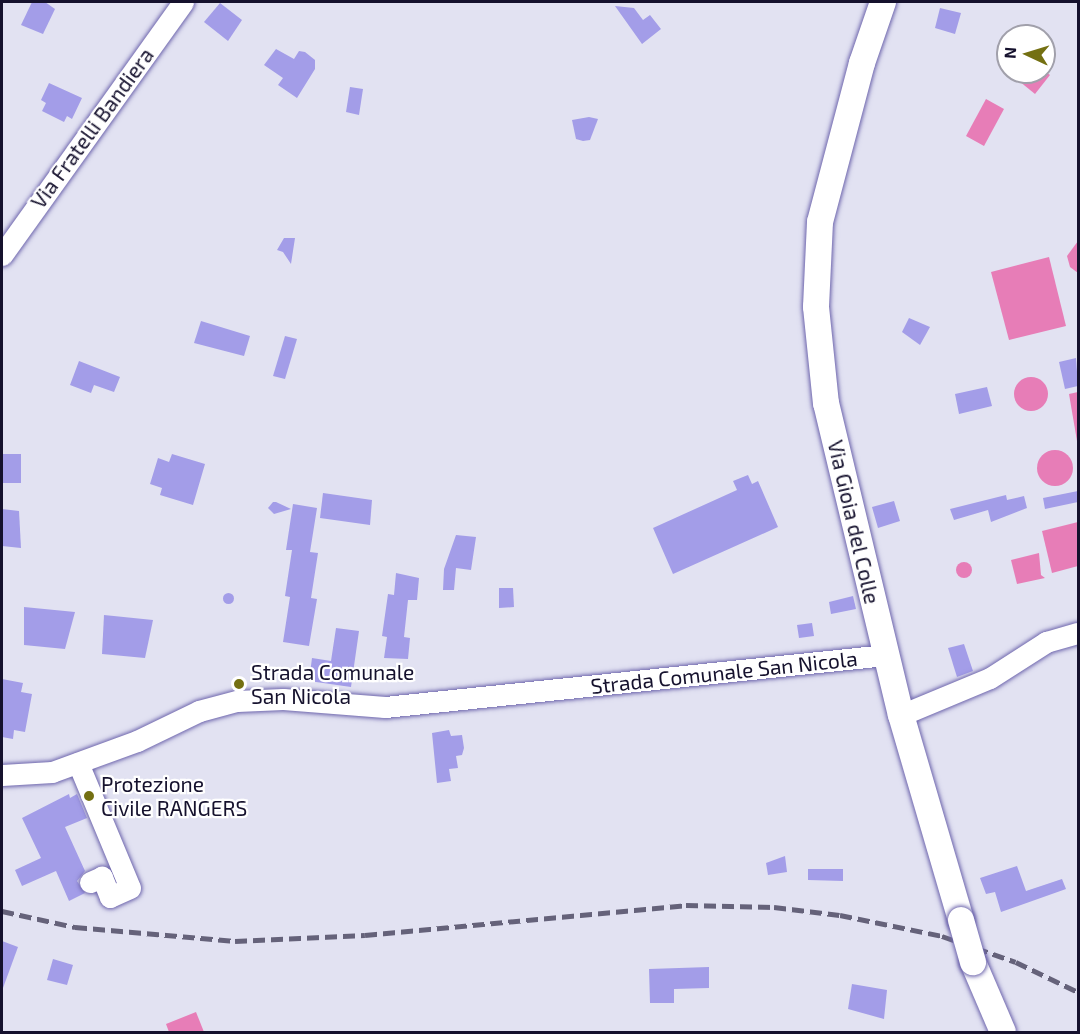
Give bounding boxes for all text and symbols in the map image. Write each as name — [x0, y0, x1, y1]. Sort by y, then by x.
north arrow — [996, 24, 1056, 84]
street label: Via Fratelli Bandiera — [25, 43, 159, 213]
text: N — [1000, 46, 1019, 59]
street label: Via Gioia del Colle — [823, 437, 885, 607]
street label: Strada Comunale San Nicola — [589, 645, 859, 699]
place label: Strada Comunale San Nicola — [251, 659, 414, 709]
marker: Strada Comunale San Nicola — [232, 677, 246, 691]
place label: Protezione Civile RANGERS — [101, 771, 247, 821]
marker: Protezione Civile RANGERS — [82, 789, 96, 803]

